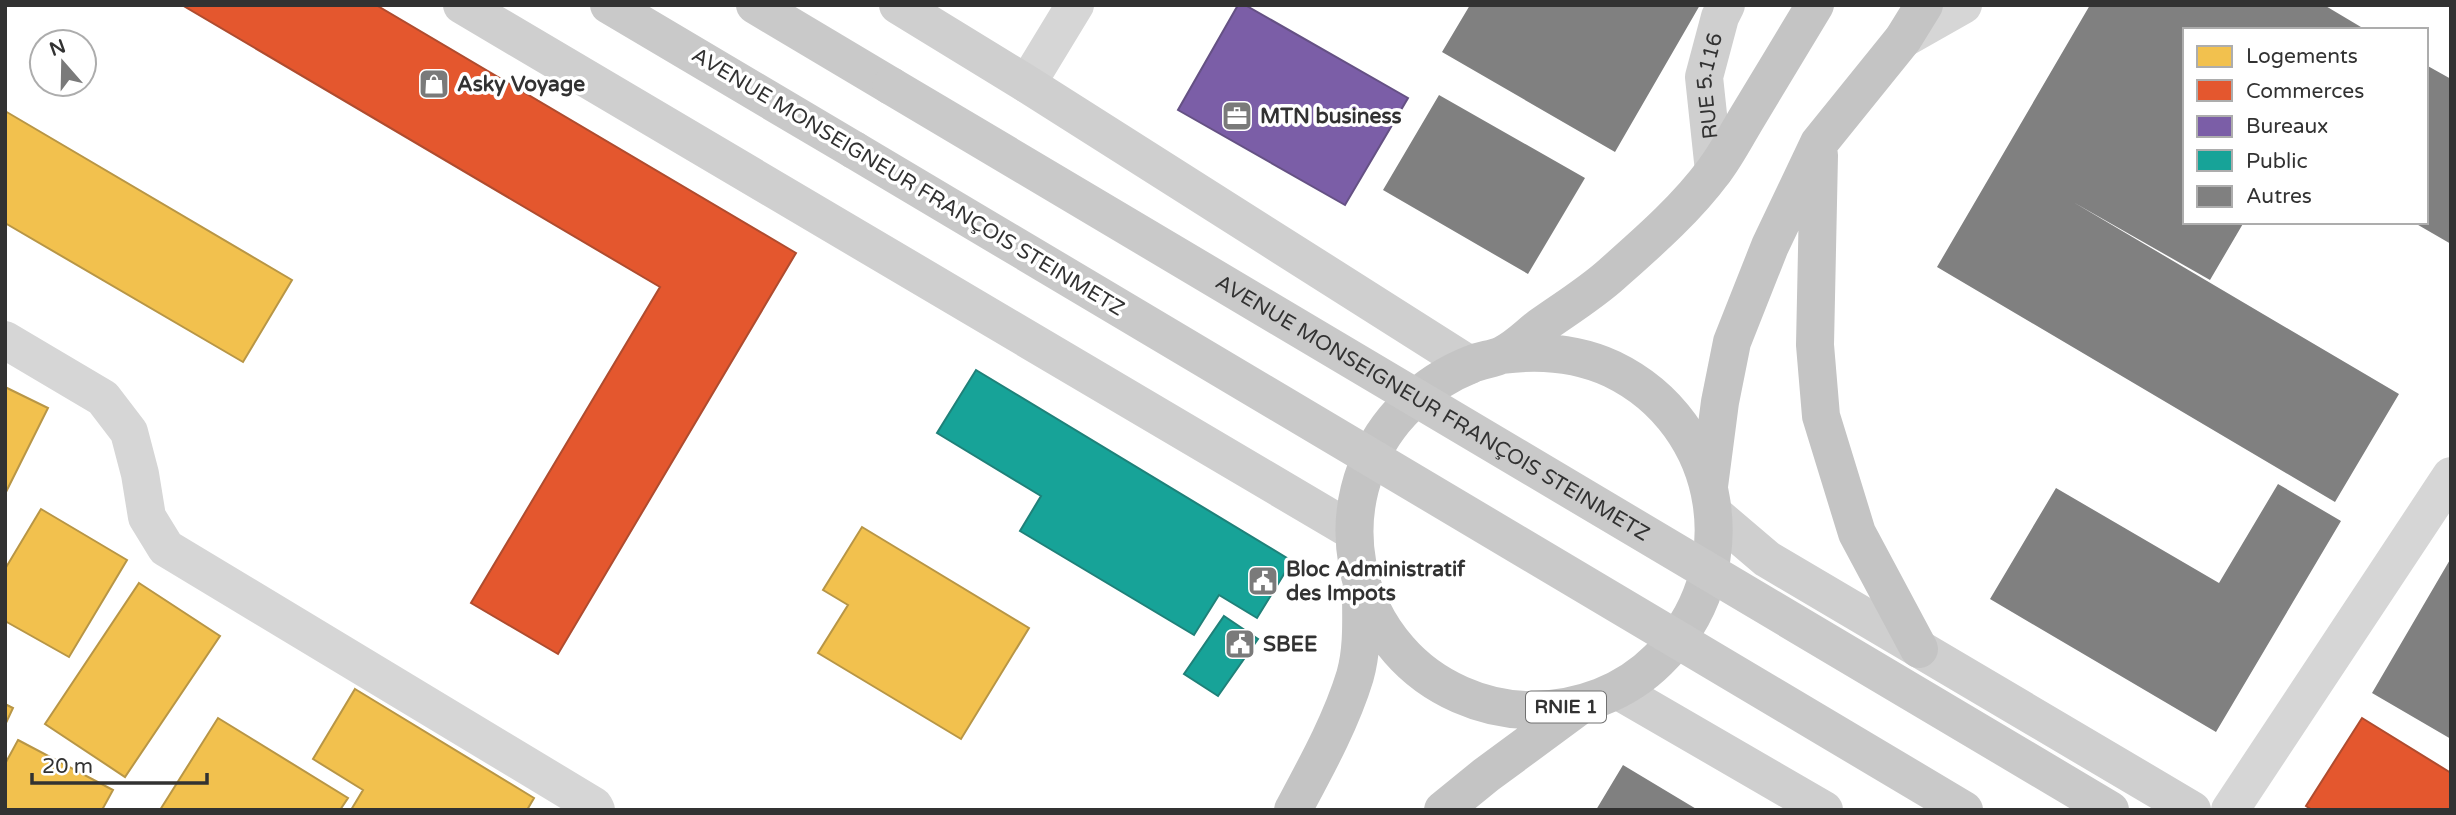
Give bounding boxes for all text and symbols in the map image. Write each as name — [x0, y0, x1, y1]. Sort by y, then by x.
north arrow — [28, 28, 98, 98]
legend — [2183, 28, 2428, 224]
street label: RUE 5.116 — [1692, 30, 1728, 140]
text: N — [47, 35, 68, 61]
street label: AVENUE MONSEIGNEUR FRANÇOIS STEINMETZ — [687, 42, 1129, 322]
text: Logements — [2246, 44, 2358, 69]
shop icon: Asky Voyage — [417, 67, 451, 101]
place label: Asky Voyage — [457, 72, 585, 97]
text: Commerces — [2246, 79, 2364, 104]
office icon: MTN business — [1220, 99, 1254, 133]
place label: MTN business — [1260, 104, 1402, 129]
text: Bureaux — [2246, 114, 2328, 139]
text: Public — [2246, 149, 2308, 174]
text: Autres — [2246, 184, 2312, 209]
street label: AVENUE MONSEIGNEUR FRANÇOIS STEINMETZ — [1211, 269, 1654, 546]
place label: Bloc Administratif des Impots — [1286, 557, 1466, 606]
public building icon: Bloc Administratif des Impots — [1246, 564, 1280, 598]
public building icon: SBEE — [1223, 627, 1257, 661]
place label: SBEE — [1263, 632, 1317, 657]
road number: RNIE 1 — [1526, 692, 1606, 722]
scale bar — [32, 742, 206, 786]
text: 20 m — [42, 754, 93, 779]

